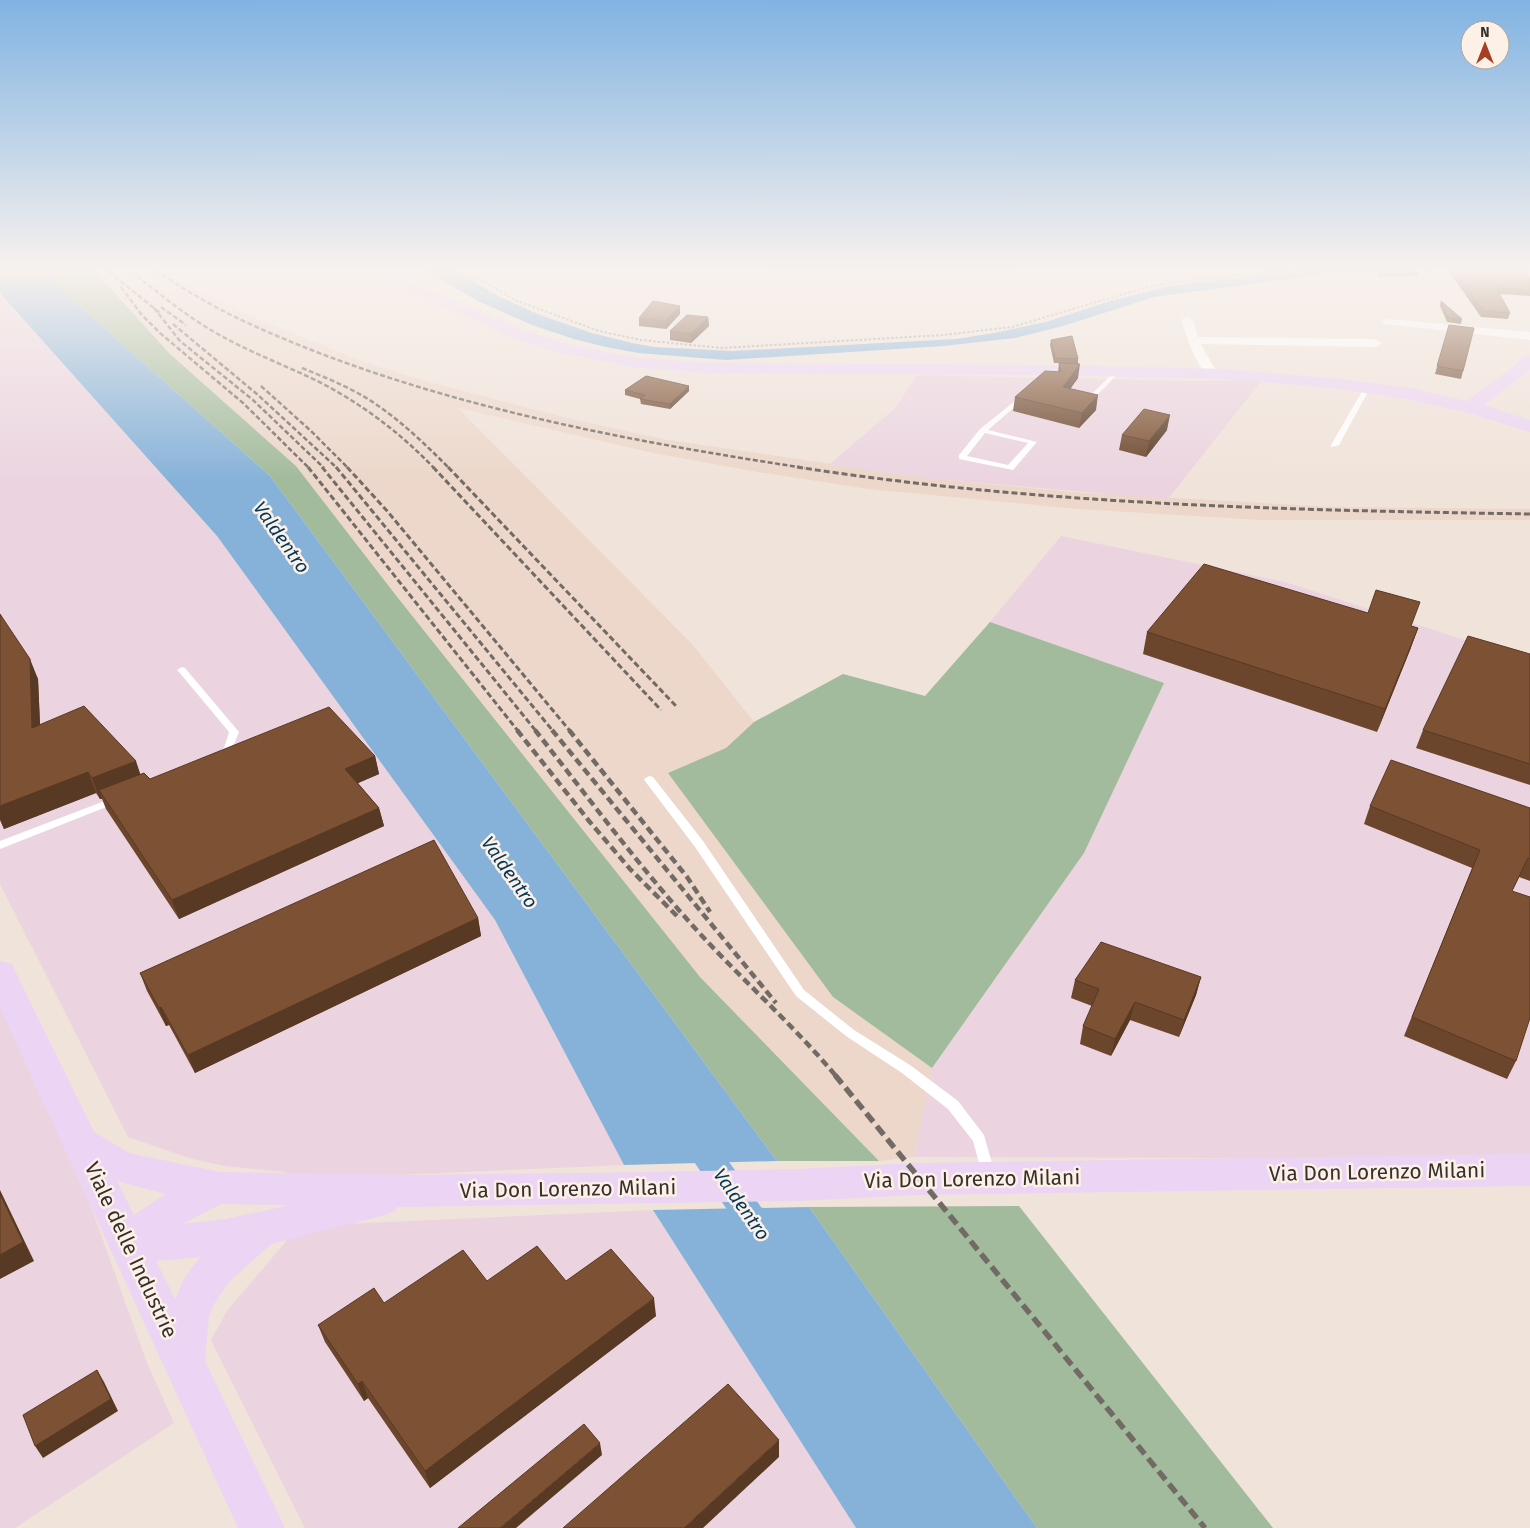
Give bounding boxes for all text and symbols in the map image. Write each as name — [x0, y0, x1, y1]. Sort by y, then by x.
north arrow — [1460, 20, 1510, 70]
text: N — [1480, 24, 1490, 41]
water label: Valdentro — [248, 497, 315, 578]
water label: Valdentro — [476, 832, 543, 913]
street label: Via Don Lorenzo Milani — [1269, 1157, 1485, 1187]
street label: Viale delle Industrie — [79, 1158, 183, 1342]
water label: Valdentro — [708, 1164, 775, 1245]
street label: Via Don Lorenzo Milani — [864, 1164, 1080, 1194]
street label: Via Don Lorenzo Milani — [460, 1174, 676, 1204]

